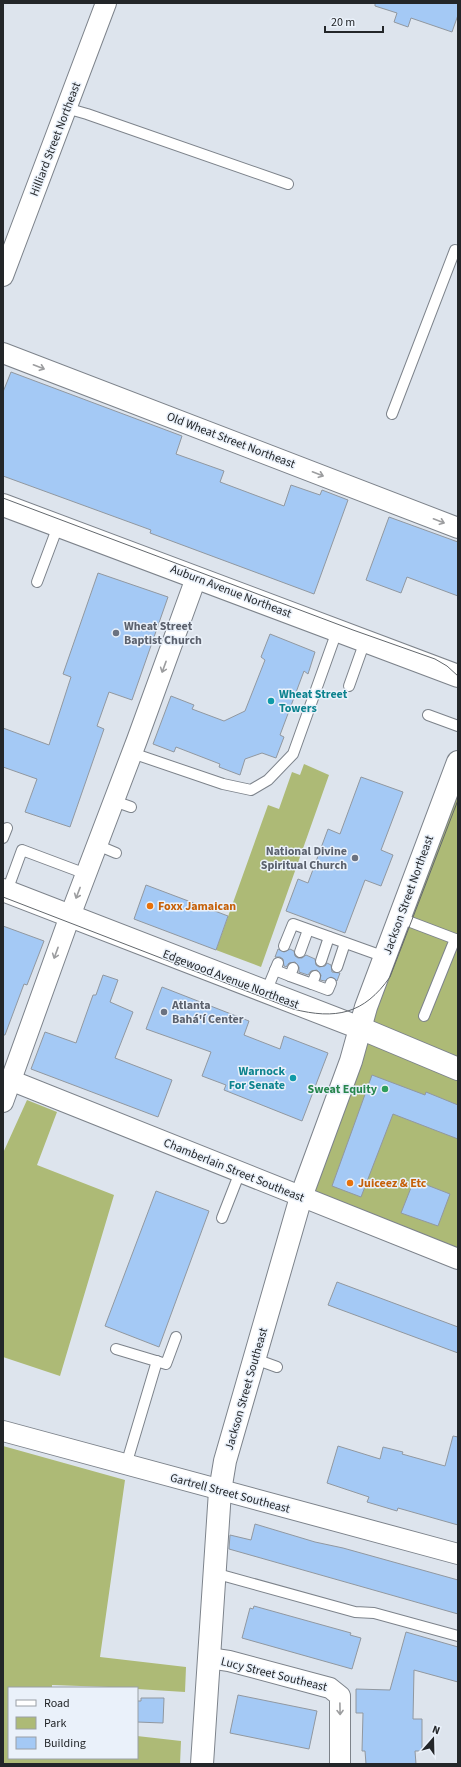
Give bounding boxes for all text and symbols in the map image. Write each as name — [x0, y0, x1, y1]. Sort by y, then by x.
scale bar — [325, 8, 383, 34]
text: 20 m — [331, 14, 355, 31]
street label: Hilliard Street Northeast — [26, 80, 85, 199]
one-way arrow — [33, 364, 45, 372]
street label: Old Wheat Street Northeast — [164, 408, 298, 473]
one-way arrow — [311, 470, 323, 478]
one-way arrow — [432, 517, 444, 525]
street label: Auburn Avenue Northeast — [168, 561, 294, 622]
place label: Wheat Street Baptist Church — [124, 618, 202, 649]
marker: Wheat Street Baptist Church — [111, 628, 121, 638]
one-way arrow — [159, 661, 167, 673]
place label: Wheat Street Towers — [279, 686, 348, 717]
marker: Wheat Street Towers — [266, 696, 276, 706]
street label: Jackson Street Northeast — [379, 833, 438, 957]
place label: National Divine Spiritual Church — [261, 843, 347, 874]
marker: National Divine Spiritual Church — [350, 853, 360, 863]
one-way arrow — [74, 887, 82, 899]
place label: Foxx Jamaican — [158, 898, 236, 915]
marker: Foxx Jamaican — [145, 901, 155, 911]
one-way arrow — [52, 946, 60, 958]
street label: Edgewood Avenue Northeast — [160, 946, 301, 1013]
place label: Atlanta Bahá'í Center — [171, 997, 244, 1028]
marker: Atlanta Bahá'í Center — [159, 1007, 169, 1017]
place label: Warnock For Senate — [229, 1063, 285, 1094]
marker: Warnock For Senate — [288, 1073, 298, 1083]
place label: Sweat Equity — [308, 1081, 378, 1098]
marker: Sweat Equity — [380, 1084, 390, 1094]
street label: Chamberlain Street Southeast — [161, 1134, 307, 1207]
place label: Juiceez & Etc — [358, 1175, 427, 1192]
marker: Juiceez & Etc — [345, 1178, 355, 1188]
street label: Jackson Street Southeast — [221, 1326, 272, 1452]
street label: Gartrell Street Southeast — [168, 1469, 292, 1518]
street label: Lucy Street Southeast — [219, 1653, 329, 1696]
legend — [8, 1687, 138, 1759]
text: Road — [44, 1695, 70, 1712]
one-way arrow — [336, 1702, 344, 1715]
text: Park — [44, 1715, 66, 1732]
north arrow — [413, 1719, 453, 1759]
text: N — [430, 1722, 442, 1738]
text: Building — [44, 1735, 86, 1752]

